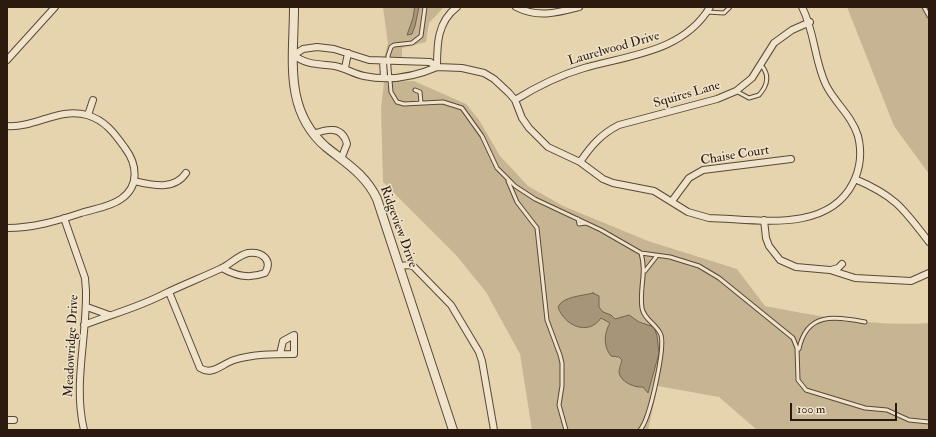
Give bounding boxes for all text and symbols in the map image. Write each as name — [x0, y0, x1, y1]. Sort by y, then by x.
street label: Laurelwood Drive — [567, 29, 661, 69]
street label: Squires Lane — [652, 78, 722, 112]
street label: Chaise Court — [700, 143, 770, 169]
street label: Ridgeview Drive — [376, 184, 420, 270]
street label: Meadowridge Drive — [62, 294, 82, 398]
scale bar — [792, 395, 899, 421]
text: 100 m — [797, 402, 825, 417]

